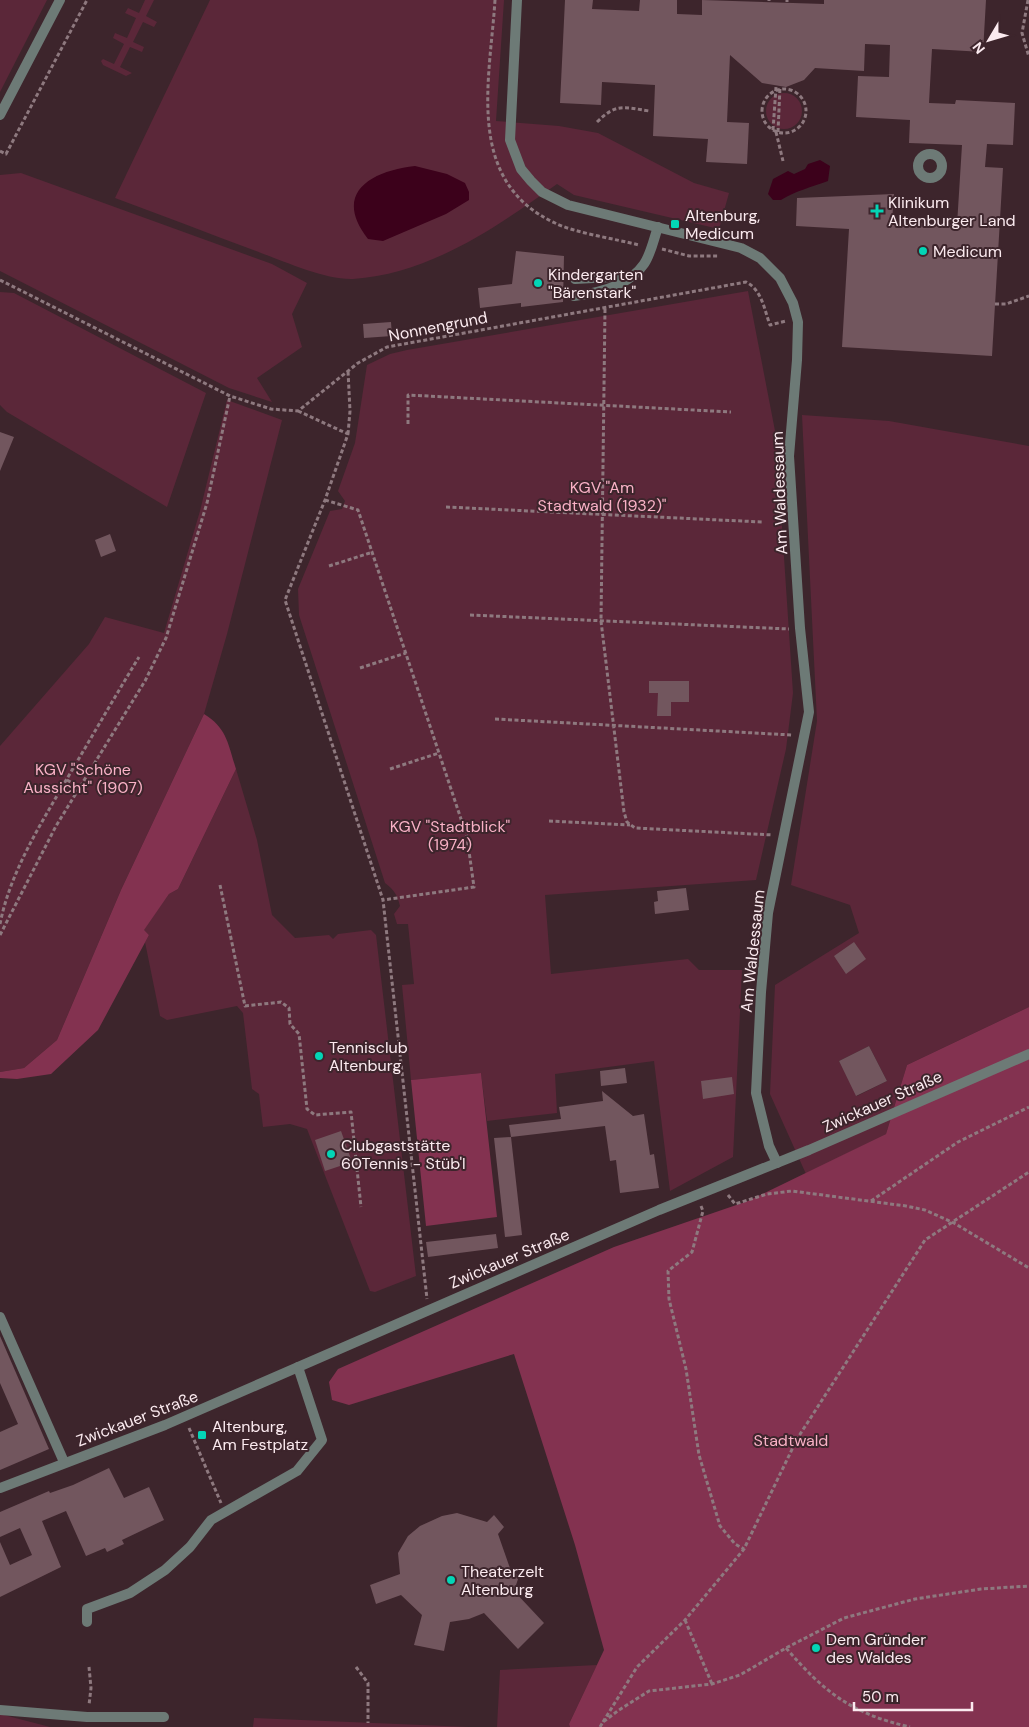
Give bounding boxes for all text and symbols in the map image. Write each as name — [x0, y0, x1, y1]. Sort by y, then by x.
north arrow — [964, 15, 1014, 65]
text: N — [969, 38, 989, 58]
place label: Klinikum Altenburger Land — [888, 192, 1016, 231]
marker: Klinikum Altenburger Land — [870, 204, 884, 218]
place label: Altenburg, Medicum — [685, 205, 760, 244]
marker: Altenburg, Medicum — [669, 218, 681, 230]
place label: Medicum — [933, 241, 1002, 262]
marker: Medicum — [917, 245, 929, 257]
place label: Kindergarten "Bärenstark" — [548, 264, 643, 303]
marker: Kindergarten "Bärenstark" — [532, 277, 544, 289]
street label: Nonnengrund — [387, 307, 489, 346]
street label: Am Waldessaum — [767, 431, 792, 555]
park label: KGV "Am Stadtwald (1932)" — [537, 477, 667, 516]
park label: KGV "Schöne Aussicht" (1907) — [23, 759, 143, 798]
park label: KGV "Stadtblick" (1974) — [390, 816, 510, 855]
street label: Am Waldessaum — [736, 889, 769, 1014]
place label: Tennisclub Altenburg — [329, 1037, 408, 1076]
marker: Tennisclub Altenburg — [313, 1050, 325, 1062]
street label: Zwickauer Straße — [819, 1066, 945, 1137]
place label: Clubgaststätte 60Tennis - Stüb'l — [341, 1135, 466, 1174]
marker: Clubgaststätte 60Tennis - Stüb'l — [325, 1148, 337, 1160]
street label: Zwickauer Straße — [446, 1224, 572, 1293]
street label: Zwickauer Straße — [73, 1386, 201, 1451]
place label: Altenburg, Am Festplatz — [212, 1416, 308, 1455]
marker: Altenburg, Am Festplatz — [196, 1429, 208, 1441]
park label: Stadtwald — [754, 1430, 828, 1451]
place label: Theaterzelt Altenburg — [461, 1561, 544, 1600]
marker: Theaterzelt Altenburg — [445, 1574, 457, 1586]
place label: Dem Gründer des Waldes — [826, 1629, 926, 1668]
marker: Dem Gründer des Waldes — [810, 1642, 822, 1654]
scale bar — [854, 1680, 972, 1712]
text: 50 m — [862, 1687, 899, 1707]

